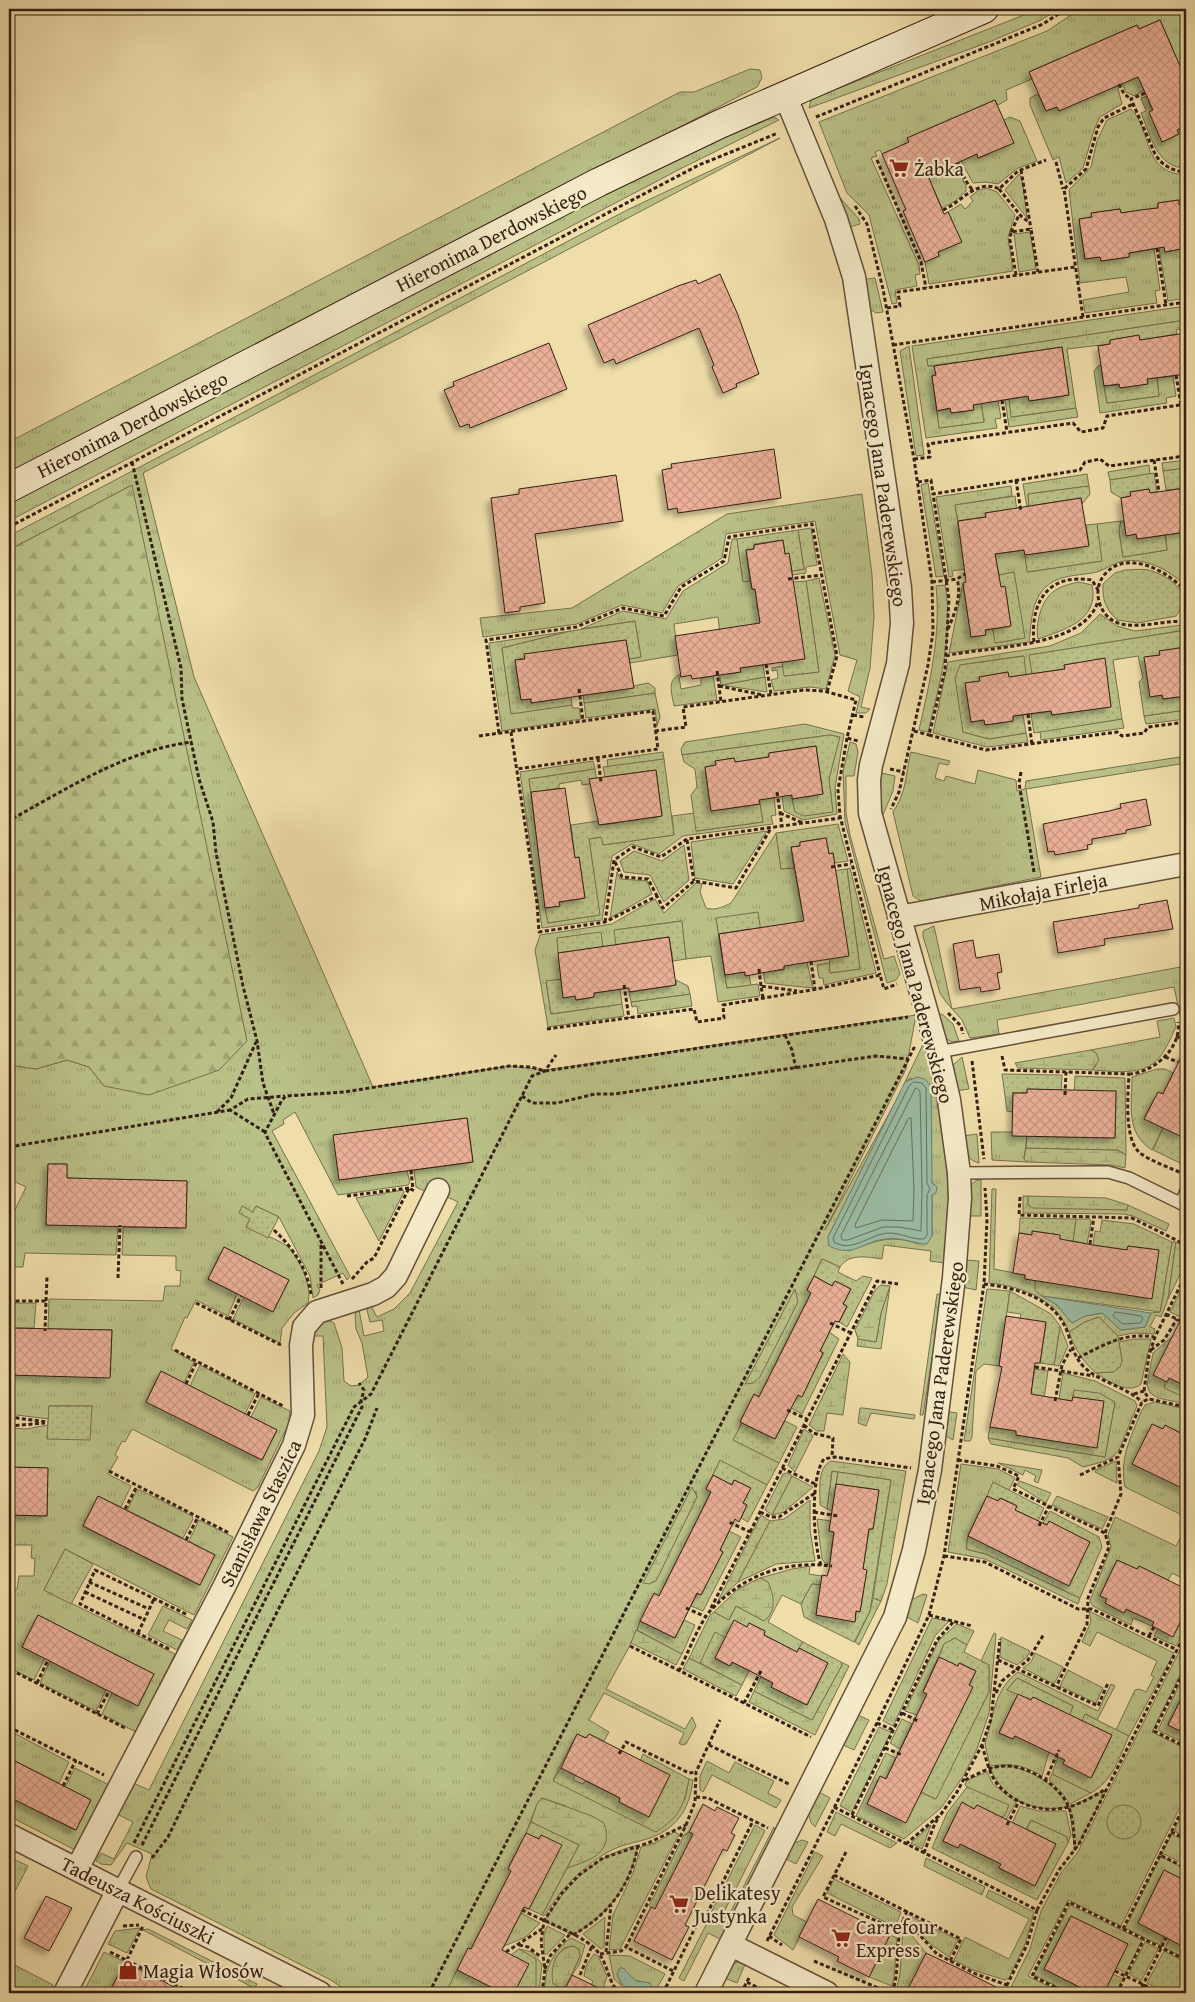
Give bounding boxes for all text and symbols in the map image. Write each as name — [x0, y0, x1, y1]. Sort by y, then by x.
place label: Żabka — [914, 154, 965, 183]
supermarket icon: Żabka — [888, 157, 910, 179]
street label: Hieronima Derdowskiego — [390, 177, 592, 299]
street label: Ignacego Jana Paderewskiego — [853, 361, 915, 609]
street label: Hieronima Derdowskiego — [31, 363, 233, 485]
street label: Ignacego Jana Paderewskiego — [870, 862, 962, 1106]
street label: Mikołaja Firleja — [976, 864, 1110, 918]
street label: Ignacego Jana Paderewskiego — [908, 1259, 970, 1507]
street label: Stanisława Staszica — [212, 1434, 309, 1592]
street label: Tadeusza Kościuszki — [56, 1849, 220, 1951]
place label: Delikatesy Justynka — [691, 1878, 781, 1930]
supermarket icon: Delikatesy Justynka — [668, 1893, 690, 1915]
place label: Carrefour Express — [856, 1912, 938, 1964]
supermarket icon: Carrefour Express — [830, 1927, 852, 1949]
place label: Magia Włosów — [143, 1956, 264, 1985]
shop icon: Magia Włosów — [117, 1959, 139, 1981]

